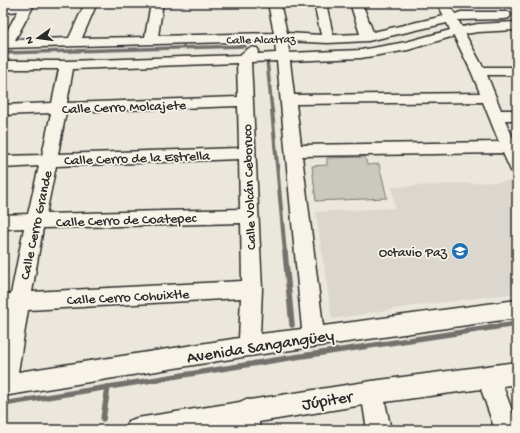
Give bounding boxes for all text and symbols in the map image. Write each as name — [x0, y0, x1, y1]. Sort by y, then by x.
north arrow — [18, 18, 58, 58]
street label: Calle Alcatraz — [226, 33, 296, 49]
text: N — [24, 35, 37, 45]
street label: Calle Cerro Molcajete — [62, 98, 187, 119]
street label: Calle Volcán Ceboruco — [240, 124, 261, 250]
street label: Calle Cerro de la Estrella — [64, 148, 212, 171]
street label: Calle Cerro Grande — [18, 169, 57, 282]
street label: Calle Cerro de Coatepec — [56, 211, 198, 232]
school or university icon: Octavio Paz — [450, 241, 470, 261]
place label: Octavio Paz — [379, 245, 448, 262]
street label: Calle Cerro Cohuixtle — [66, 287, 191, 310]
street label: Avenida Sangangüey — [185, 326, 336, 369]
street label: Júpiter — [301, 388, 356, 416]

